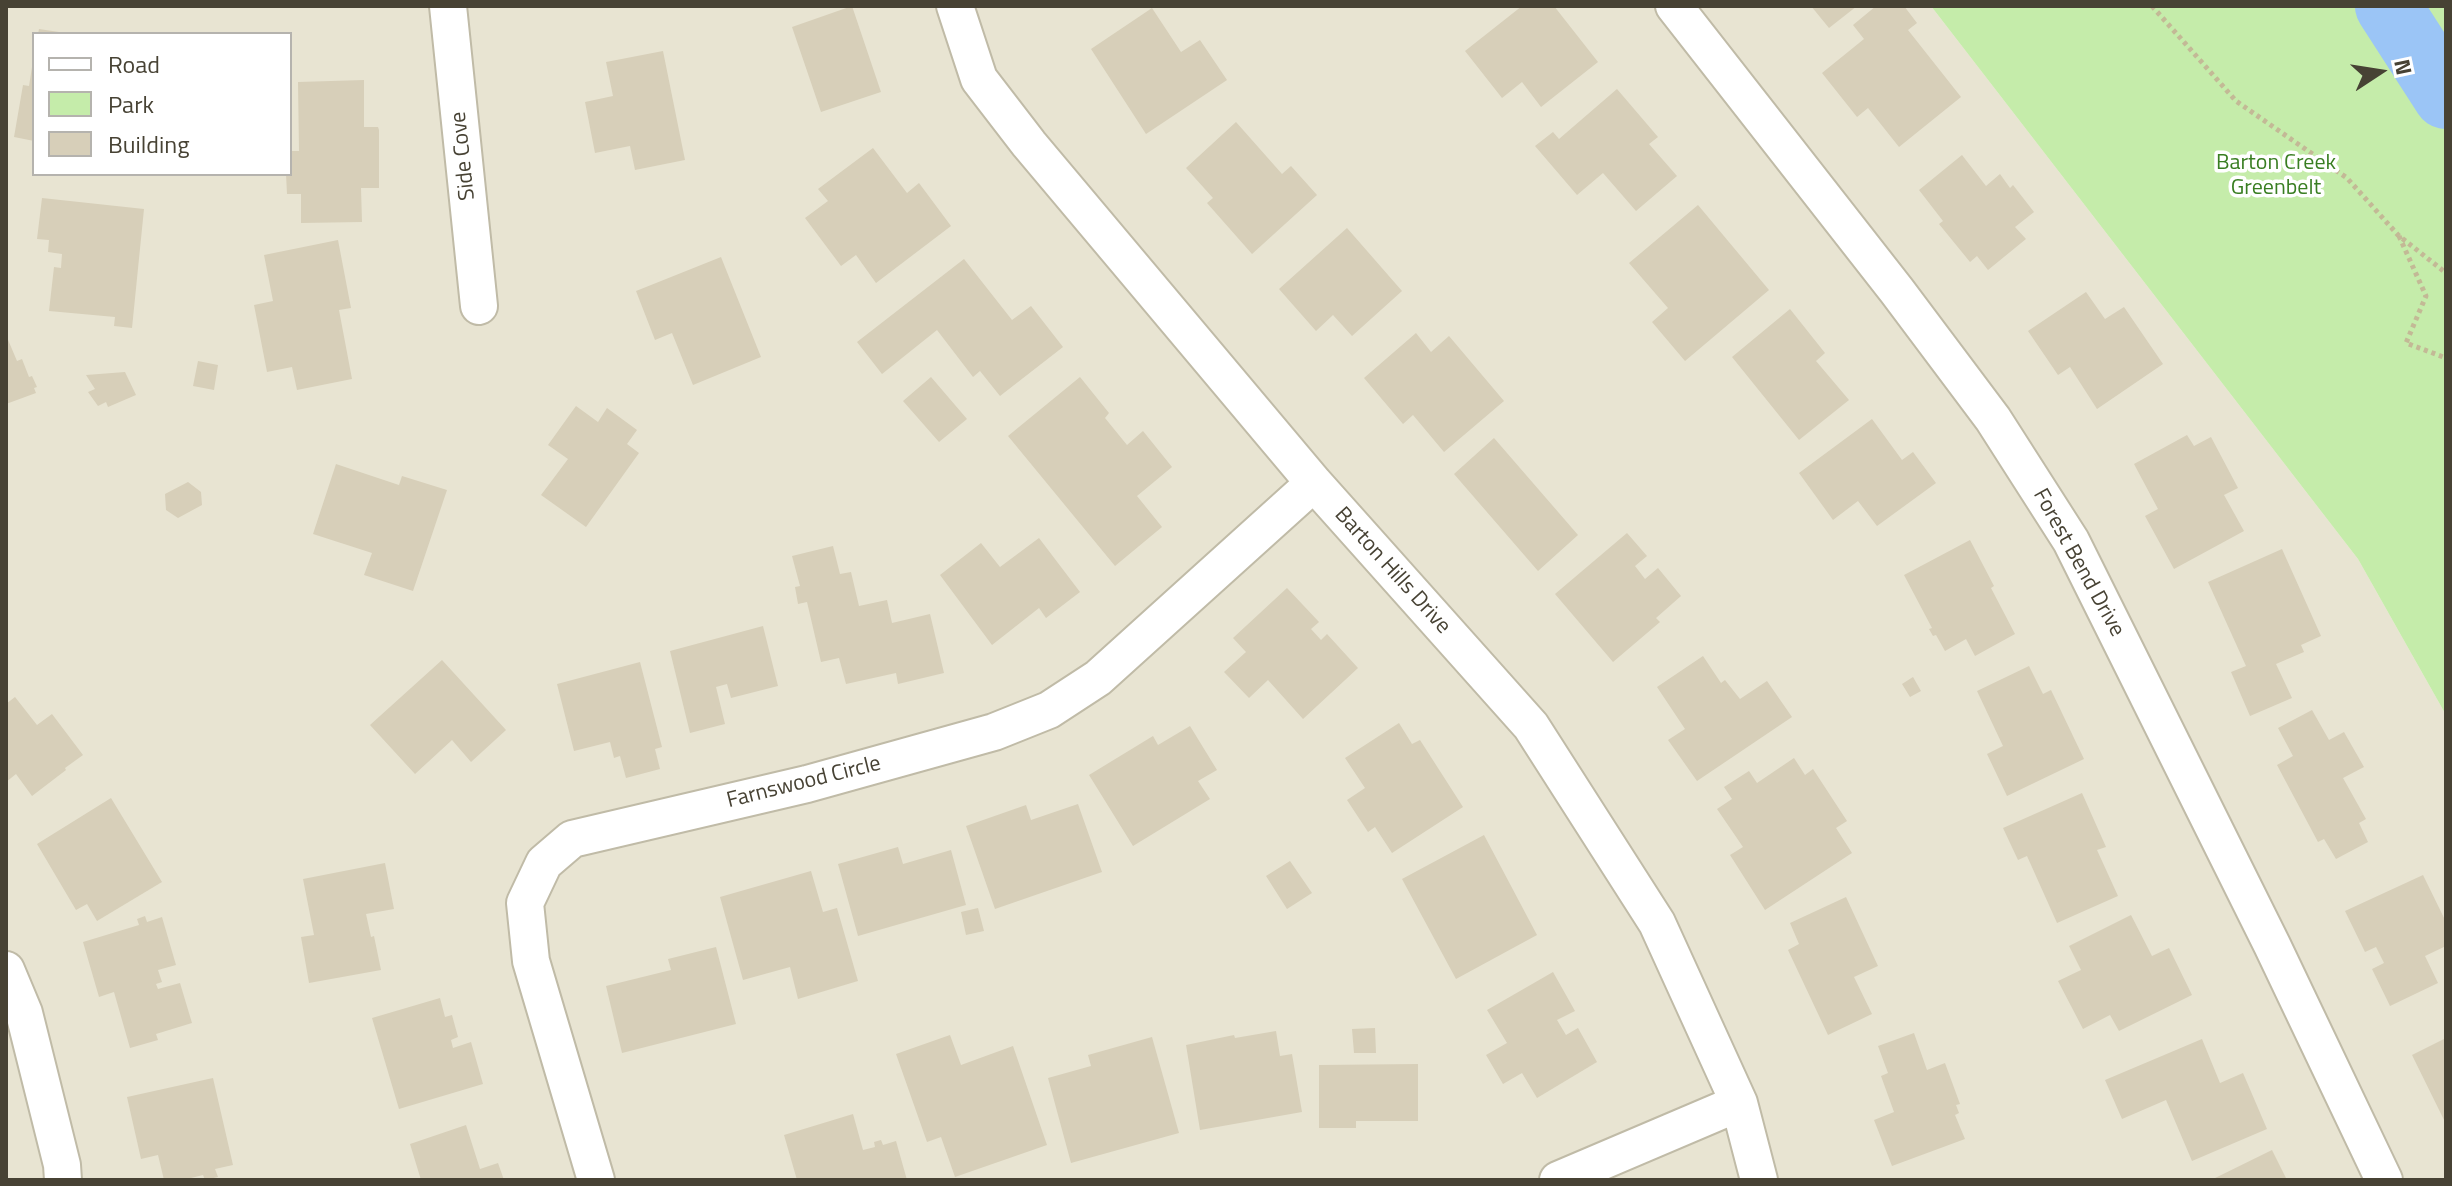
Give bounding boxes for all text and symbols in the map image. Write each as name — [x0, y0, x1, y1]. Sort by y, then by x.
legend — [32, 32, 292, 176]
north arrow — [2340, 32, 2420, 112]
text: Road — [108, 46, 160, 82]
text: N — [2385, 56, 2422, 78]
text: Park — [108, 86, 154, 122]
street label: Side Cove — [446, 110, 482, 202]
text: Building — [108, 126, 190, 162]
park label: Barton Creek Greenbelt — [2216, 151, 2336, 202]
street label: Forest Bend Drive — [2026, 484, 2130, 642]
street label: Barton Hills Drive — [1328, 502, 1456, 640]
street label: Farnswood Circle — [724, 751, 884, 815]

